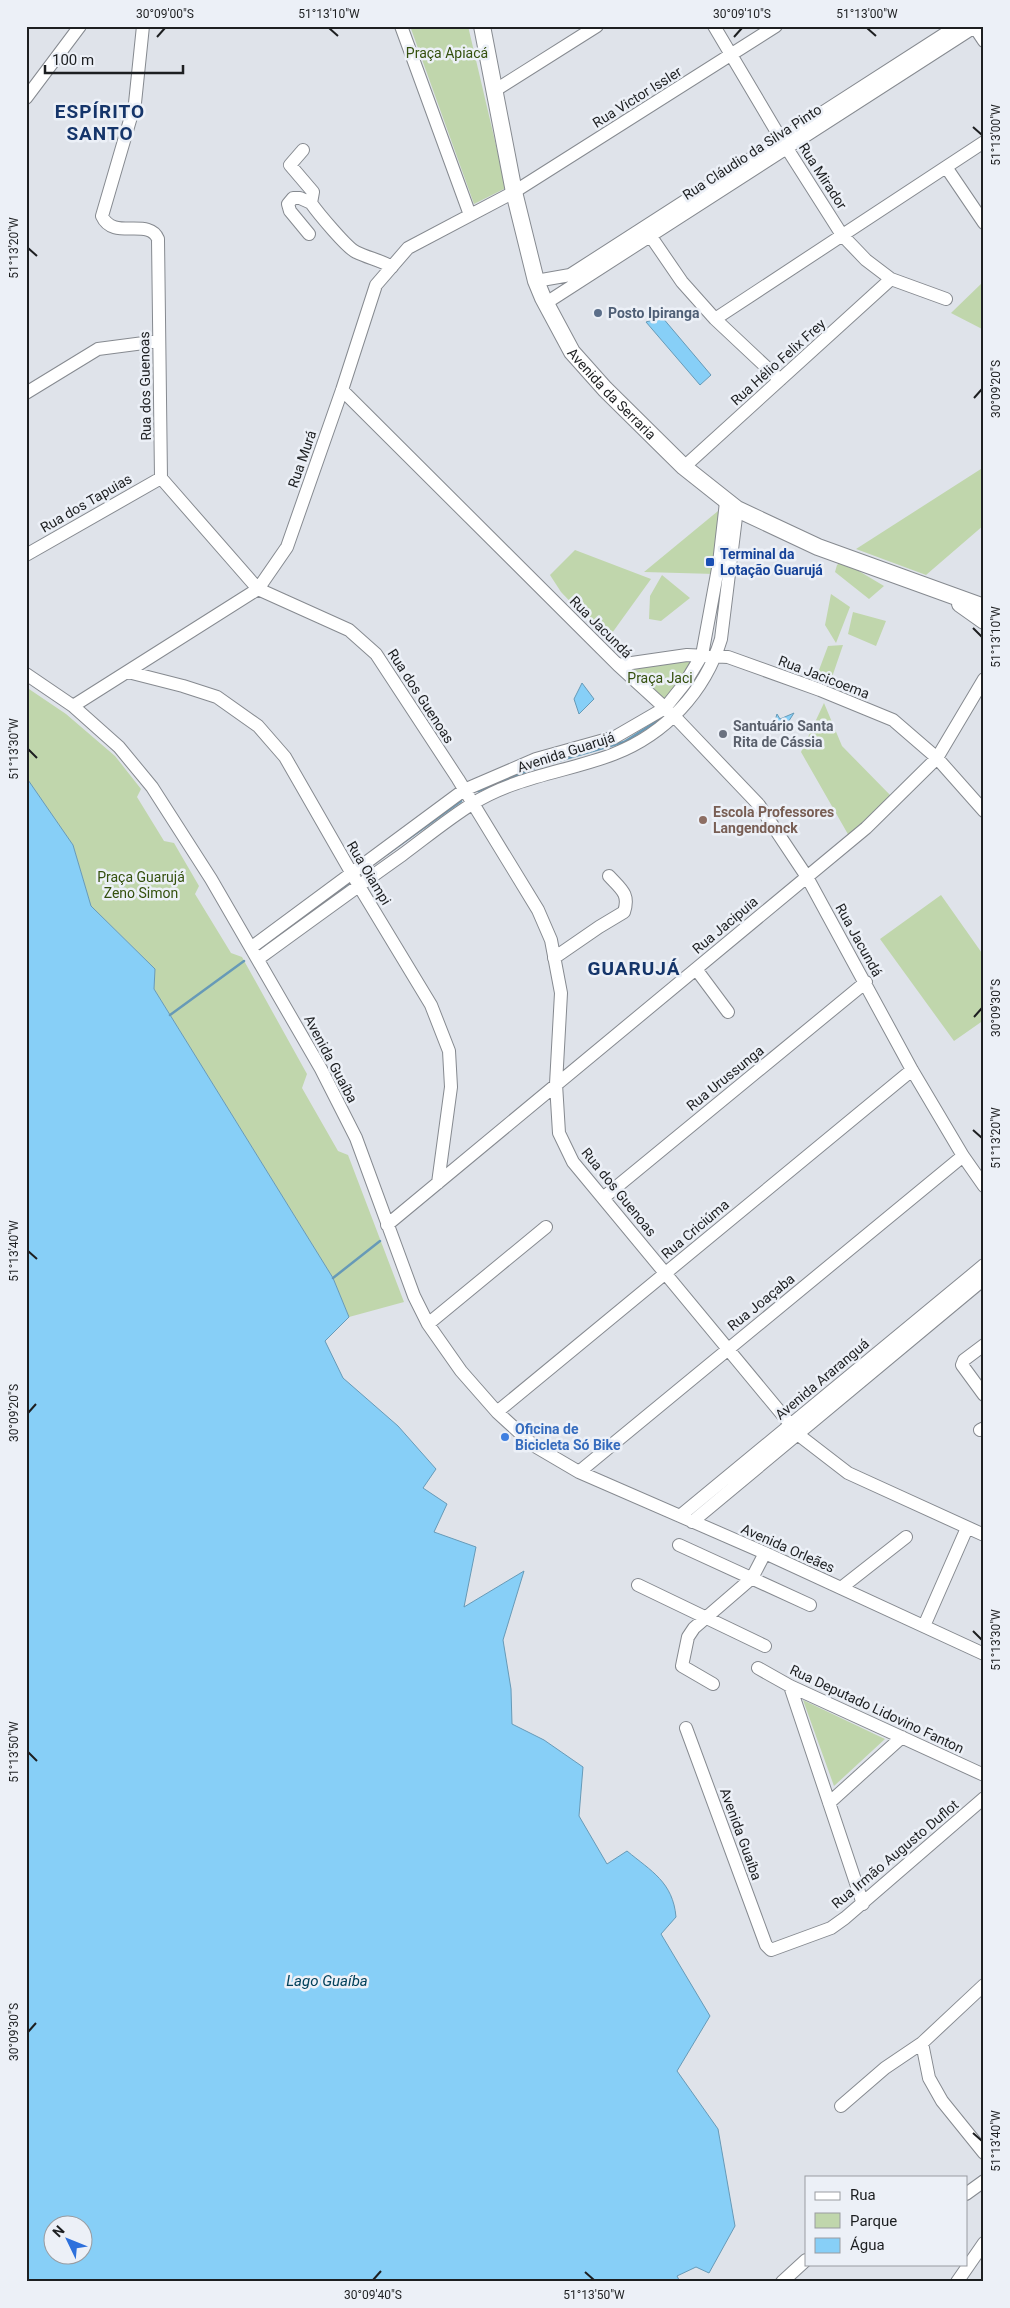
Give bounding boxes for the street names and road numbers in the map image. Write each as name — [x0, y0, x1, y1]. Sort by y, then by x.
street label: Rua Victor Issler — [590, 63, 685, 131]
street label: Rua Cláudio da Silva Pinto — [680, 101, 824, 203]
street label: Rua Mirador — [796, 140, 850, 212]
street label: Rua Hélio Felix Frey — [728, 315, 829, 409]
street label: Rua dos Guenoas — [136, 331, 154, 441]
street label: Avenida da Serraria — [564, 345, 659, 443]
street label: Rua Murá — [285, 428, 319, 490]
street label: Rua dos Tapuias — [38, 470, 134, 536]
street label: Rua Jacundá — [567, 593, 635, 661]
street label: Rua dos Guenoas — [385, 646, 457, 746]
street label: Rua Jacicoema — [776, 652, 872, 702]
street label: Avenida Guarujá — [515, 729, 617, 775]
street label: Rua Oiampi — [344, 838, 394, 908]
street label: Rua Jacipuia — [689, 893, 761, 957]
street label: Rua Jacundá — [832, 901, 886, 979]
street label: Avenida Guaíba — [301, 1012, 361, 1106]
street label: Rua Urussunga — [683, 1042, 767, 1114]
street label: Rua dos Guenoas — [578, 1145, 660, 1239]
street label: Rua Criciúma — [658, 1196, 732, 1262]
street label: Rua Joaçaba — [724, 1270, 798, 1334]
street label: Avenida Araranguá — [772, 1335, 872, 1423]
street label: Avenida Orleães — [739, 1520, 837, 1576]
street label: Rua Deputado Lidovino Fanton — [787, 1662, 967, 1756]
street label: Avenida Guaíba — [717, 1786, 765, 1882]
street label: Rua Irmão Augusto Duflot — [828, 1796, 962, 1912]

